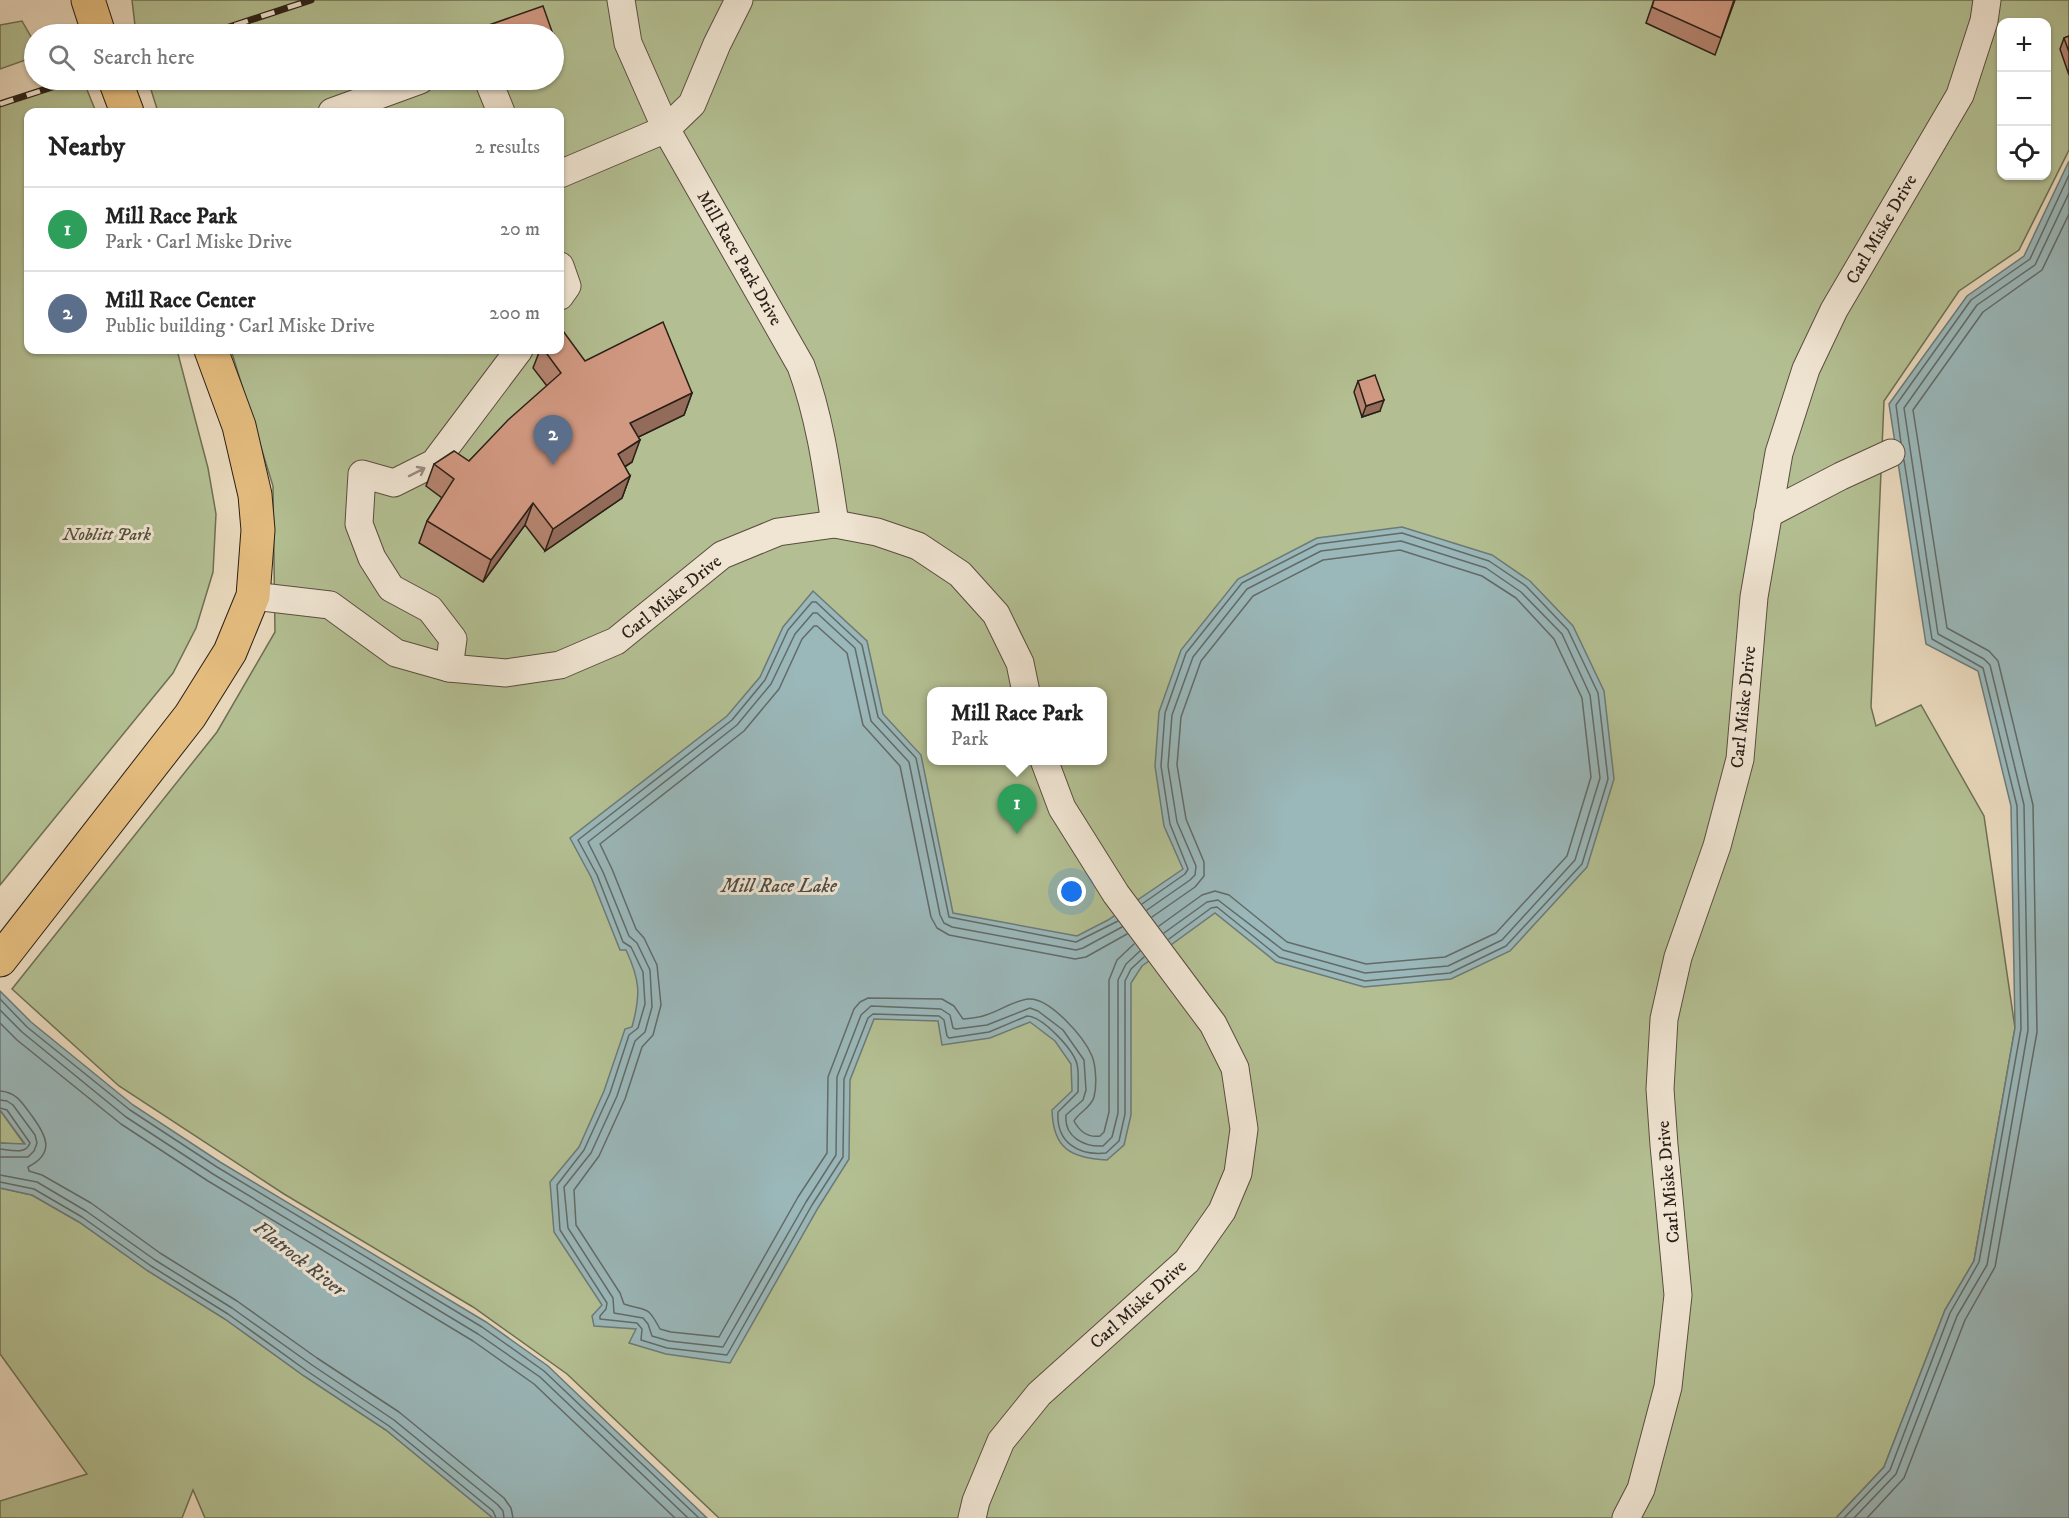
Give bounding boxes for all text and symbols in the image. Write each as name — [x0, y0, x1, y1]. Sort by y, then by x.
map controls — [1997, 18, 2051, 180]
button: + — [1997, 18, 2051, 72]
search box — [24, 24, 564, 90]
icon: search — [45, 41, 78, 74]
text: Search here — [93, 44, 195, 71]
button: − — [1997, 72, 2051, 126]
button: locate — [1997, 126, 2051, 180]
text: Nearby — [48, 131, 125, 164]
text: 2 results — [475, 135, 540, 160]
street label: Carl Miske Drive — [1842, 171, 1922, 288]
street label: Mill Race Park Drive — [692, 187, 787, 330]
text: Mill Race Park — [105, 203, 237, 230]
text: 1 — [64, 217, 71, 242]
text: 20 m — [500, 217, 540, 242]
text: Park · Carl Miske Drive — [105, 230, 292, 255]
text: Mill Race Center — [105, 287, 255, 314]
text: 2 — [63, 301, 72, 326]
text: 200 m — [489, 301, 540, 326]
text: Public building · Carl Miske Drive — [105, 314, 375, 339]
pin: 2 — [534, 416, 572, 465]
one-way arrow — [407, 466, 425, 477]
park label: Noblitt Park — [62, 524, 151, 546]
street label: Carl Miske Drive — [617, 551, 726, 645]
street label: Carl Miske Drive — [1727, 645, 1761, 769]
popup — [927, 687, 1107, 765]
text: Mill Race Park — [951, 700, 1083, 727]
text: Park — [951, 727, 988, 752]
pin: 1 — [998, 784, 1036, 834]
water label: Mill Race Lake — [719, 874, 838, 899]
your location — [1057, 877, 1086, 906]
street label: Carl Miske Drive — [1653, 1120, 1685, 1244]
water label: Flatrock River — [248, 1216, 351, 1304]
street label: Carl Miske Drive — [1086, 1256, 1192, 1354]

